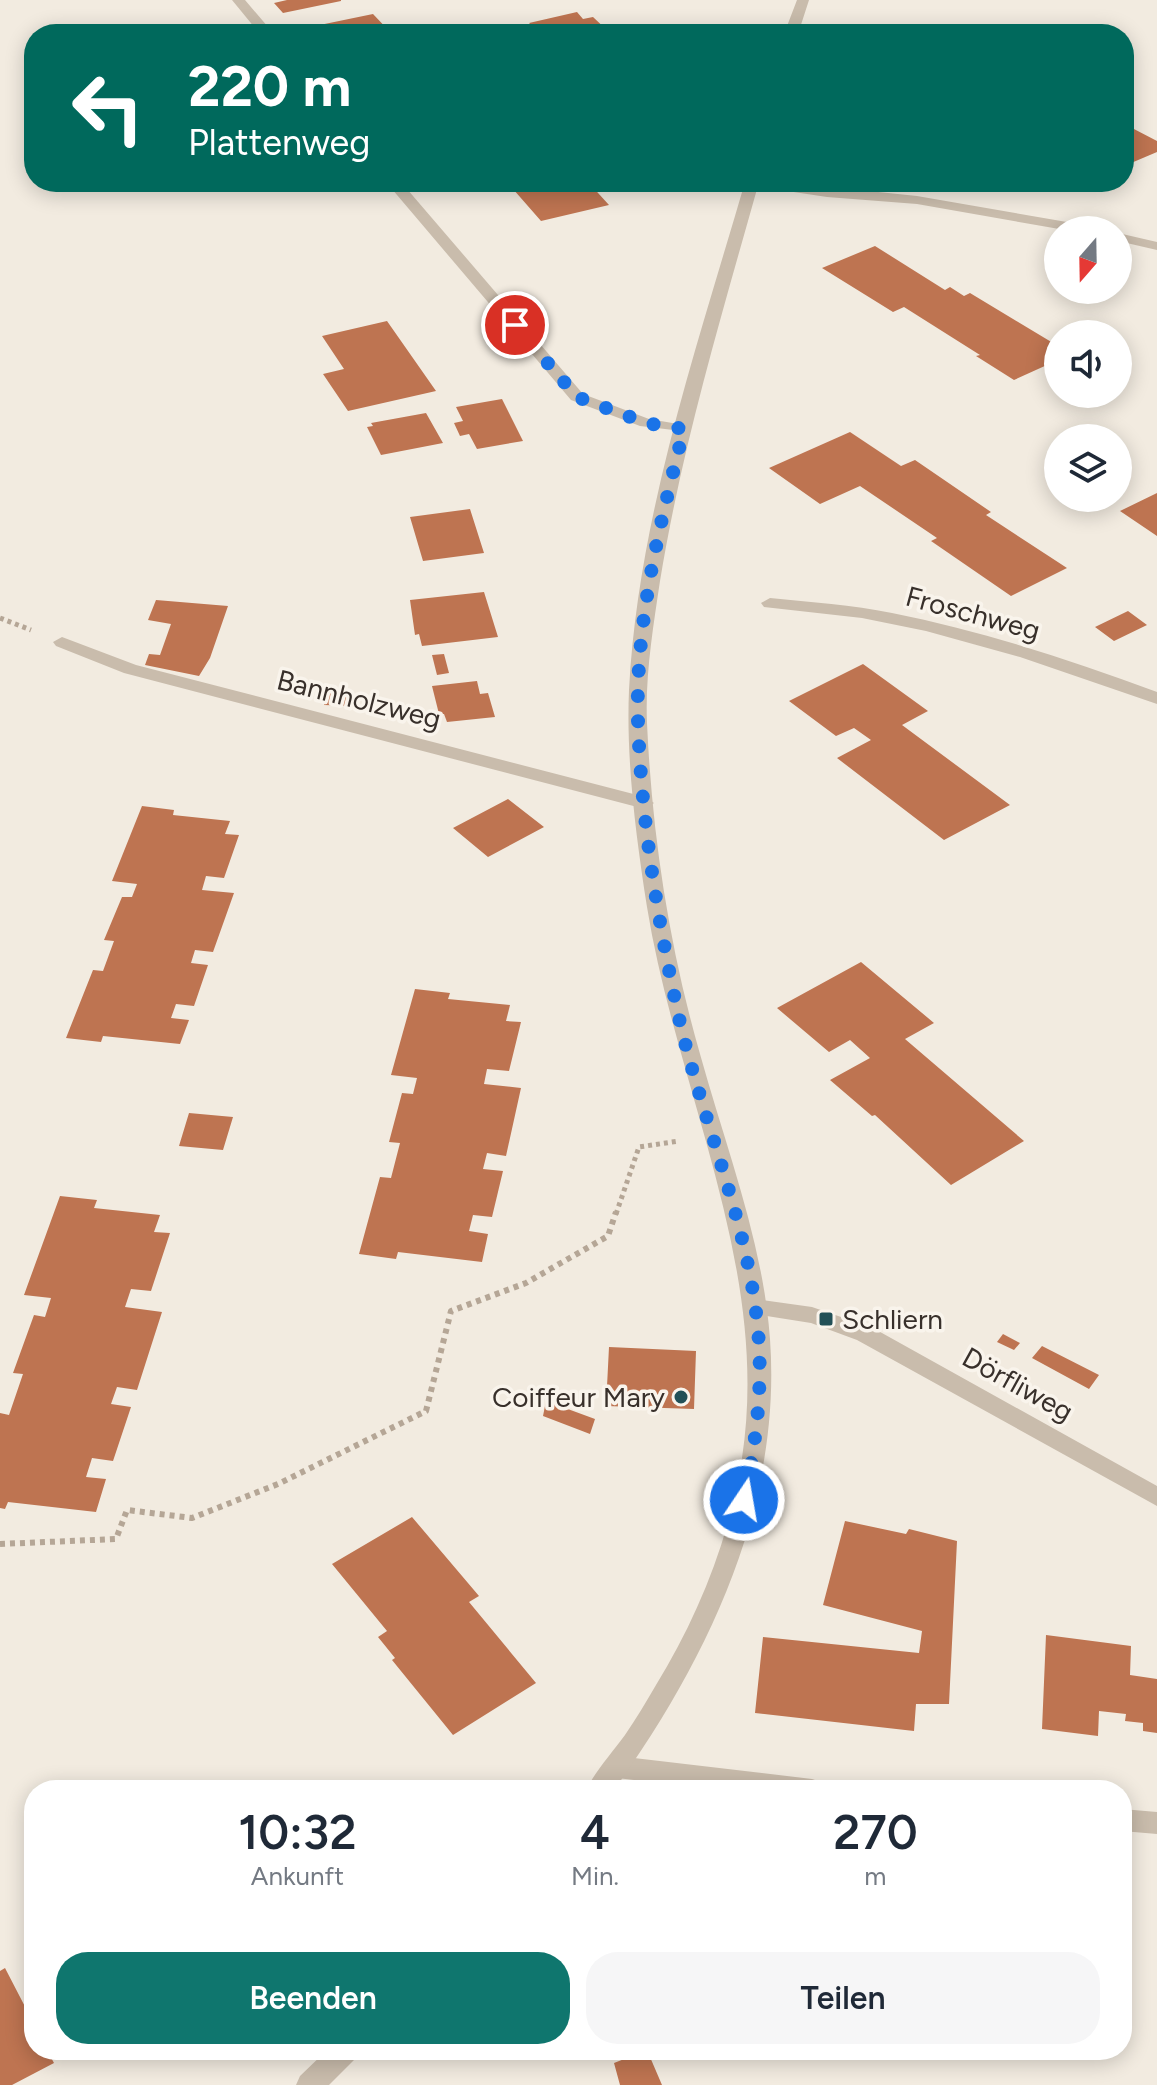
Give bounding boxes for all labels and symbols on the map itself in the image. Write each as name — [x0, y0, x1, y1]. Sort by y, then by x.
north arrow — [1044, 216, 1132, 304]
pin — [481, 291, 549, 359]
street label: Froschweg — [902, 579, 1044, 647]
street label: Bannholzweg — [273, 662, 445, 736]
place label: Schliern — [842, 1302, 943, 1336]
marker: Schliern — [817, 1310, 835, 1328]
street label: Dörfliweg — [957, 1340, 1079, 1428]
place label: Coiffeur Mary — [492, 1380, 665, 1414]
marker: Coiffeur Mary — [672, 1388, 690, 1406]
position arrow — [702, 1458, 786, 1542]

